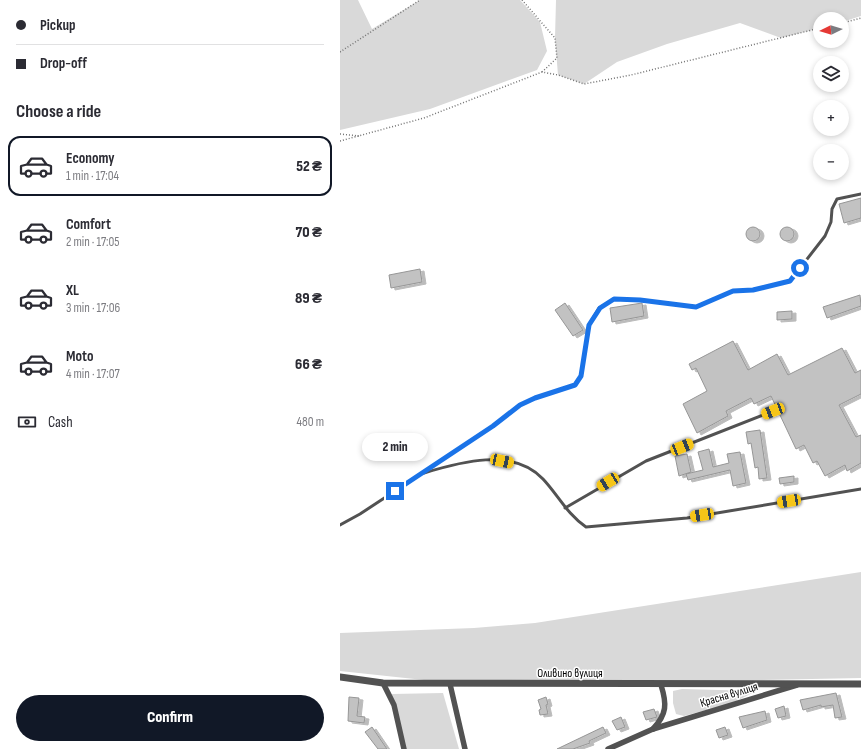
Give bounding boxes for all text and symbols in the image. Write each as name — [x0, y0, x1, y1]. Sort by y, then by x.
north arrow — [813, 12, 849, 48]
map controls — [813, 12, 849, 180]
text: Pickup — [40, 16, 76, 35]
text: Drop-off — [40, 54, 87, 73]
button: layers — [813, 56, 849, 92]
button: + — [813, 100, 849, 136]
text: Choose a ride — [16, 101, 101, 122]
button: − — [813, 144, 849, 180]
icon: car — [18, 148, 54, 184]
text: Economy — [66, 149, 115, 168]
text: 52 ₴ — [296, 157, 322, 176]
text: 1 min · 17:04 — [66, 168, 119, 184]
icon: car — [18, 214, 54, 250]
text: Comfort — [66, 215, 111, 234]
text: 70 ₴ — [296, 223, 322, 242]
text: 2 min · 17:05 — [66, 234, 120, 250]
route start — [791, 259, 809, 277]
icon: car — [18, 280, 54, 316]
text: XL — [66, 281, 79, 300]
text: 89 ₴ — [295, 289, 322, 308]
text: 3 min · 17:06 — [66, 300, 120, 316]
icon: car — [18, 346, 54, 382]
text: Moto — [66, 347, 93, 366]
text: 66 ₴ — [295, 355, 322, 374]
text: 4 min · 17:07 — [66, 366, 120, 382]
car — [760, 401, 786, 421]
icon: cash — [16, 411, 38, 433]
text: Cash — [48, 413, 73, 432]
text: 480 m — [297, 414, 324, 430]
callout: 2 min — [362, 433, 428, 461]
car — [669, 437, 695, 457]
text: 2 min — [382, 439, 408, 455]
car — [489, 453, 515, 469]
car — [595, 471, 621, 493]
route end — [386, 482, 404, 500]
car — [776, 493, 802, 509]
car — [689, 507, 715, 523]
street label: Оливино вулиця — [537, 666, 603, 681]
street label: Красна вулиця — [698, 679, 760, 711]
button: Confirm — [16, 695, 324, 741]

